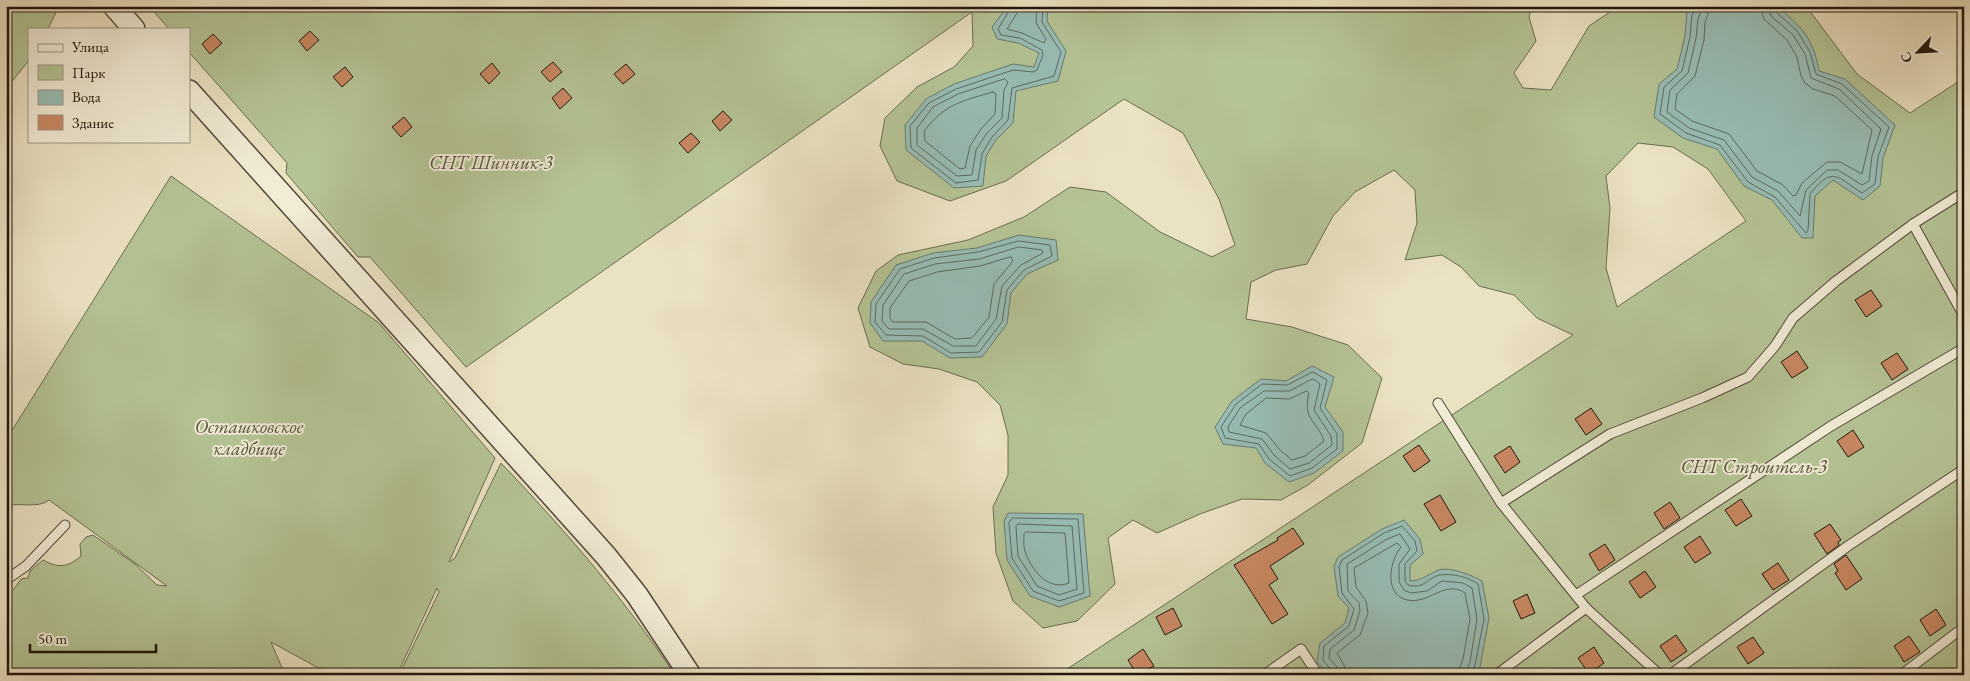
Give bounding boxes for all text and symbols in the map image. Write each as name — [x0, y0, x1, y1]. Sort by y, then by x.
legend — [28, 28, 190, 142]
north arrow — [1892, 28, 1942, 78]
text: Улица — [71, 37, 109, 56]
text: С — [1896, 49, 1916, 66]
text: Парк — [72, 63, 105, 82]
text: Вода — [72, 87, 101, 106]
text: Здание — [72, 113, 114, 132]
park label: СНТ Шинник-3 — [429, 150, 554, 175]
park label: Осташковское кладбище — [195, 414, 304, 461]
park label: СНТ Строитель-3 — [1681, 454, 1828, 479]
scale bar — [30, 621, 156, 653]
text: 50 m — [38, 629, 67, 648]

